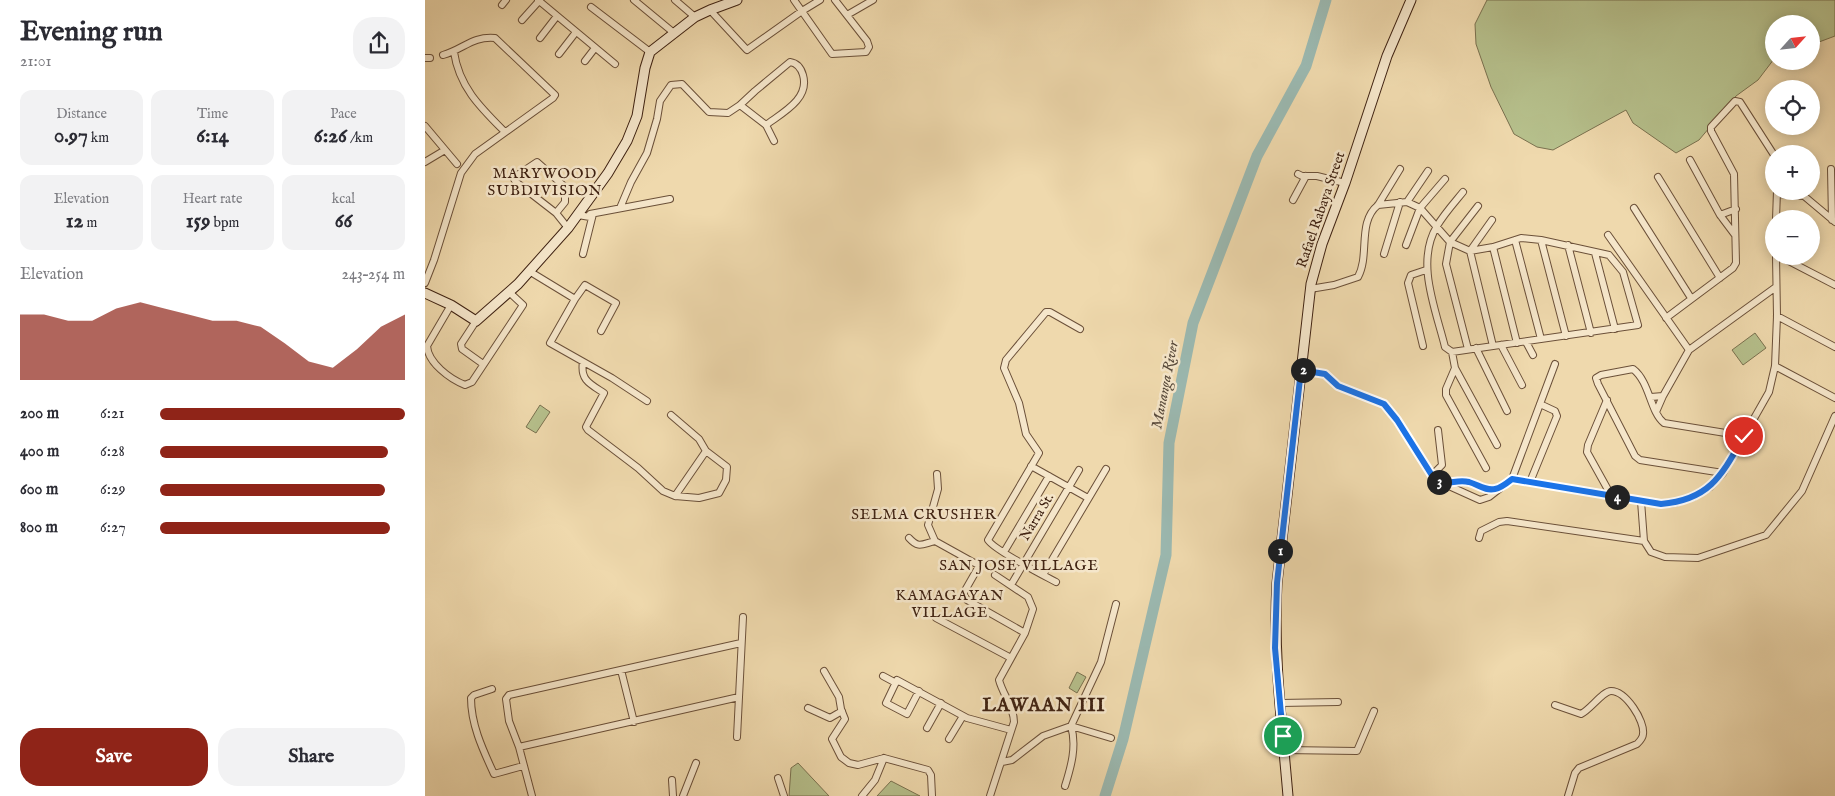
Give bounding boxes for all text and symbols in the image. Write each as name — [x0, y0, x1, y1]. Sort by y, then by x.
text: Evening run — [20, 15, 163, 50]
north arrow — [1765, 15, 1820, 70]
map controls — [1765, 15, 1820, 265]
button: share — [353, 17, 405, 69]
text: 21:01 — [20, 52, 51, 72]
button: locate — [1765, 80, 1820, 135]
text: Distance — [56, 105, 107, 123]
text: Time — [197, 105, 228, 123]
text: Pace — [330, 105, 357, 123]
text: 0.97 — [54, 123, 88, 150]
text: 6:14 — [196, 123, 229, 150]
text: 6:26 — [314, 123, 347, 150]
text: km — [88, 129, 109, 147]
text: /km — [347, 129, 373, 147]
button: + — [1765, 145, 1820, 200]
street label: Rafael Rabaya Street — [1293, 149, 1349, 270]
district label: MARYWOOD SUBDIVISION — [488, 164, 602, 200]
text: Elevation — [54, 190, 109, 208]
text: Heart rate — [183, 190, 242, 208]
text: kcal — [332, 190, 355, 208]
text: 12 — [66, 208, 83, 235]
text: 159 — [186, 208, 210, 235]
text: 66 — [335, 208, 352, 235]
button: − — [1765, 210, 1820, 265]
text: m — [83, 214, 97, 232]
text: bpm — [210, 214, 239, 232]
text: Elevation — [20, 265, 83, 285]
text: 243–254 m — [341, 265, 405, 285]
water label: Mananga River — [1147, 339, 1184, 431]
pin: 2 — [1291, 358, 1315, 382]
text: 2 — [1300, 361, 1307, 379]
text: 200 m — [20, 404, 59, 424]
text: 6:21 — [100, 404, 124, 424]
pin — [1723, 415, 1765, 457]
icon: check — [1730, 422, 1758, 450]
text: 400 m — [20, 442, 59, 462]
text: 6:28 — [100, 442, 125, 462]
pin: 3 — [1427, 470, 1451, 494]
text: 3 — [1437, 473, 1442, 491]
text: 600 m — [20, 480, 58, 500]
text: 6:29 — [100, 480, 125, 500]
pin: 4 — [1605, 484, 1629, 510]
text: 4 — [1614, 488, 1621, 506]
street label: Narra St. — [1016, 490, 1058, 544]
district label: SELMA CRUSHER — [851, 505, 997, 524]
text: 800 m — [20, 518, 58, 538]
text: 6:27 — [100, 518, 126, 538]
pin: 1 — [1267, 538, 1293, 564]
text: 1 — [1278, 542, 1283, 560]
district label: SAN JOSE VILLAGE — [939, 556, 1099, 575]
district label: KAMAGAYAN VILLAGE — [896, 586, 1004, 622]
district label: LAWAAN III — [982, 694, 1106, 718]
pin — [1262, 715, 1304, 757]
icon: arrive — [1269, 722, 1297, 750]
button: Save — [20, 728, 208, 786]
button: Share — [218, 728, 405, 786]

